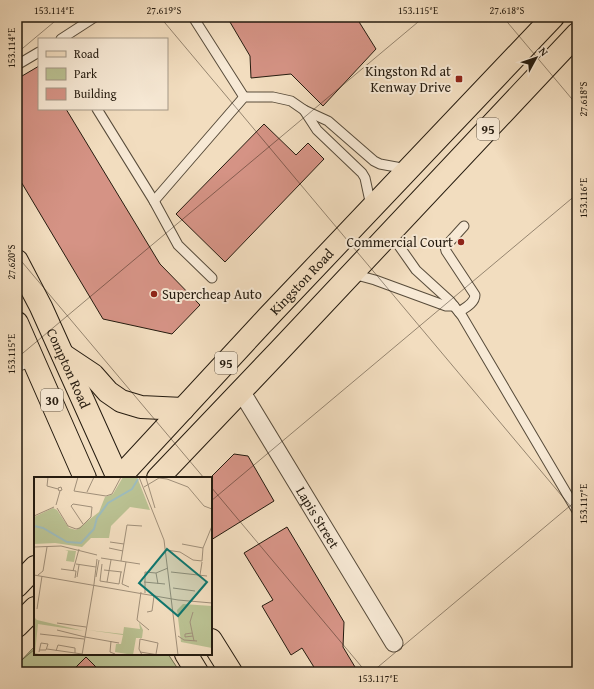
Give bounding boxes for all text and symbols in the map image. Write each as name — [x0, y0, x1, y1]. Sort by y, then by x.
text: 153.114°E — [34, 3, 74, 18]
text: 27.619°S — [147, 3, 182, 18]
text: 153.115°E — [398, 3, 438, 18]
text: 27.618°S — [490, 3, 525, 18]
text: 153.114°E — [4, 28, 19, 68]
legend — [38, 38, 168, 110]
north arrow — [516, 38, 556, 78]
text: N — [535, 44, 553, 60]
text: Road — [74, 45, 100, 62]
place label: Kingston Rd at Kenway Drive — [365, 61, 451, 97]
text: Park — [74, 65, 98, 82]
marker: Kingston Rd at Kenway Drive — [454, 74, 464, 84]
text: 27.618°S — [576, 81, 591, 116]
text: Building — [74, 85, 117, 102]
road number: 95 — [477, 118, 499, 140]
text: 153.116°E — [576, 178, 591, 218]
place label: Commercial Court — [346, 232, 453, 252]
marker: Commercial Court — [456, 237, 466, 247]
text: 27.620°S — [4, 244, 19, 279]
street label: Kingston Road — [265, 244, 338, 319]
place label: Supercheap Auto — [162, 284, 262, 304]
marker: Supercheap Auto — [149, 289, 159, 299]
street label: Compton Road — [42, 325, 96, 412]
text: 153.115°E — [4, 334, 19, 374]
road number: 95 — [215, 352, 237, 374]
road number: 30 — [41, 389, 63, 411]
inset map — [34, 477, 212, 655]
street label: Lapis Street — [291, 483, 344, 552]
text: 153.117°E — [576, 484, 591, 524]
text: 153.117°E — [358, 671, 398, 686]

